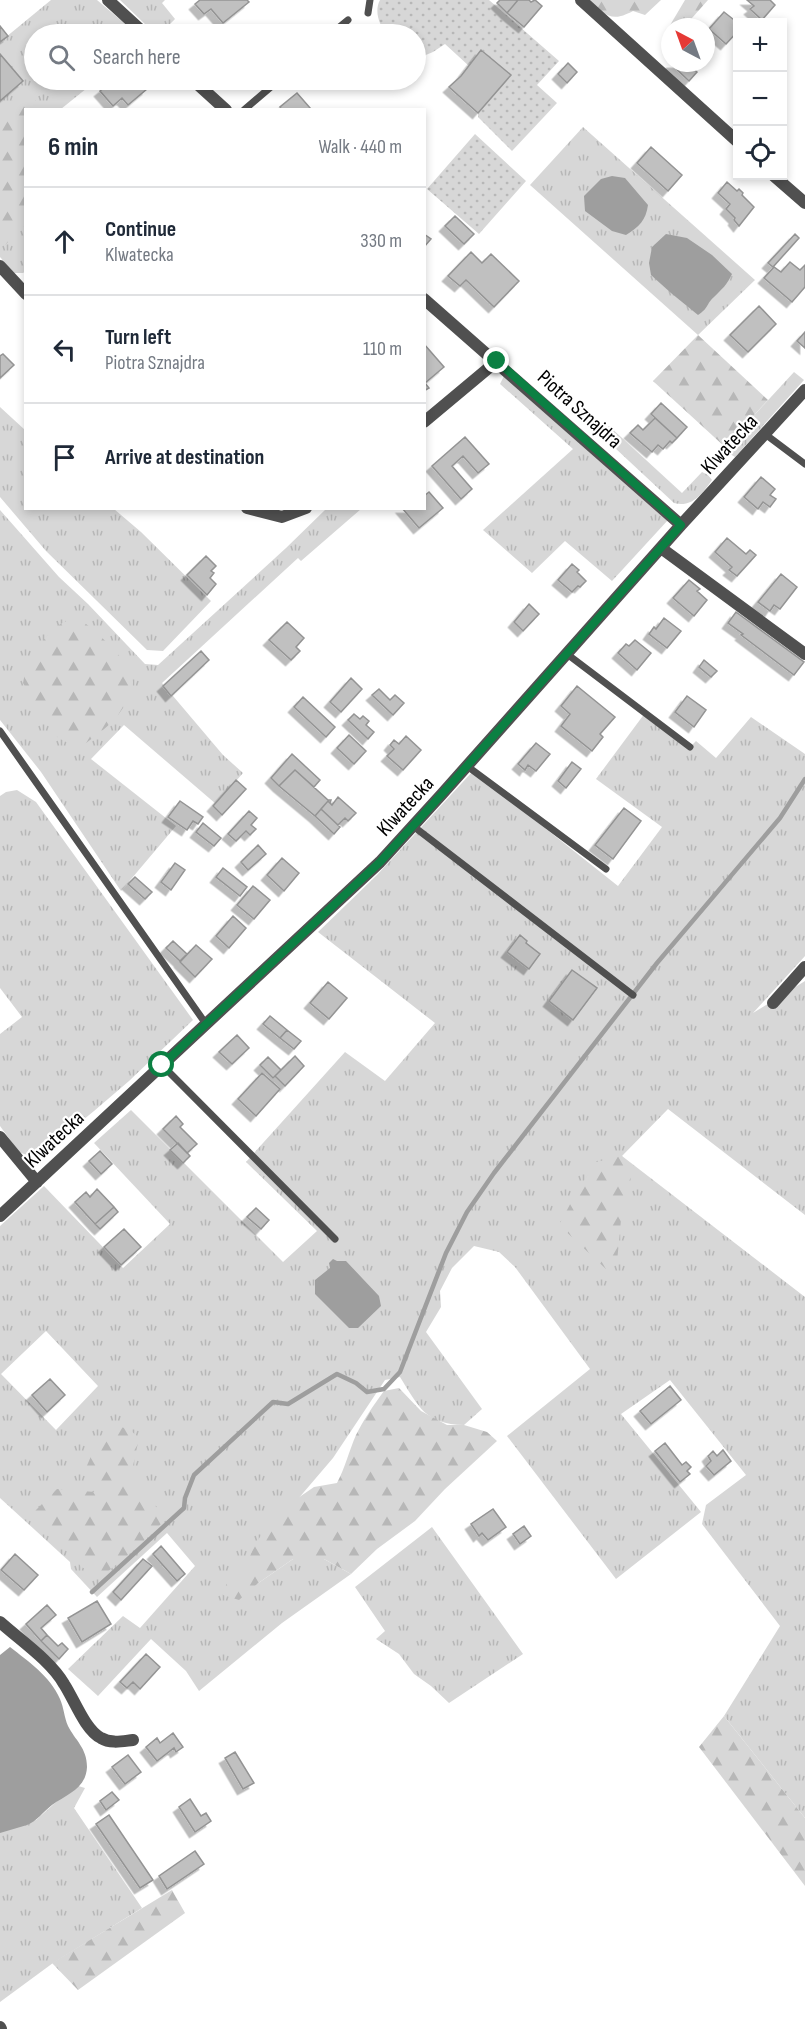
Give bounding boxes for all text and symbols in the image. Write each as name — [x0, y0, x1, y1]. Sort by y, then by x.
north arrow — [661, 18, 715, 72]
map controls — [733, 18, 787, 180]
button: + — [733, 18, 787, 72]
search box — [24, 24, 426, 90]
icon: search — [45, 41, 78, 74]
text: Search here — [93, 44, 180, 71]
button: − — [733, 72, 787, 126]
button: locate — [733, 126, 787, 180]
text: 6 min — [48, 132, 98, 163]
text: Walk · 440 m — [318, 135, 402, 159]
text: Continue — [105, 216, 176, 243]
icon: ahead — [48, 225, 81, 258]
text: 330 m — [360, 229, 402, 253]
text: Klwatecka — [105, 243, 174, 267]
text: Turn left — [105, 324, 171, 351]
icon: left — [48, 333, 81, 366]
text: 110 m — [363, 337, 402, 361]
route end — [483, 347, 509, 373]
text: Piotra Sznajdra — [105, 351, 205, 375]
street label: Piotra Sznajdra — [532, 365, 627, 454]
street label: Klwatecka — [696, 409, 763, 479]
icon: arrive — [48, 441, 81, 474]
text: Arrive at destination — [105, 444, 264, 471]
street label: Klwatecka — [372, 771, 439, 841]
route start — [148, 1051, 174, 1077]
street label: Klwatecka — [19, 1106, 89, 1173]

